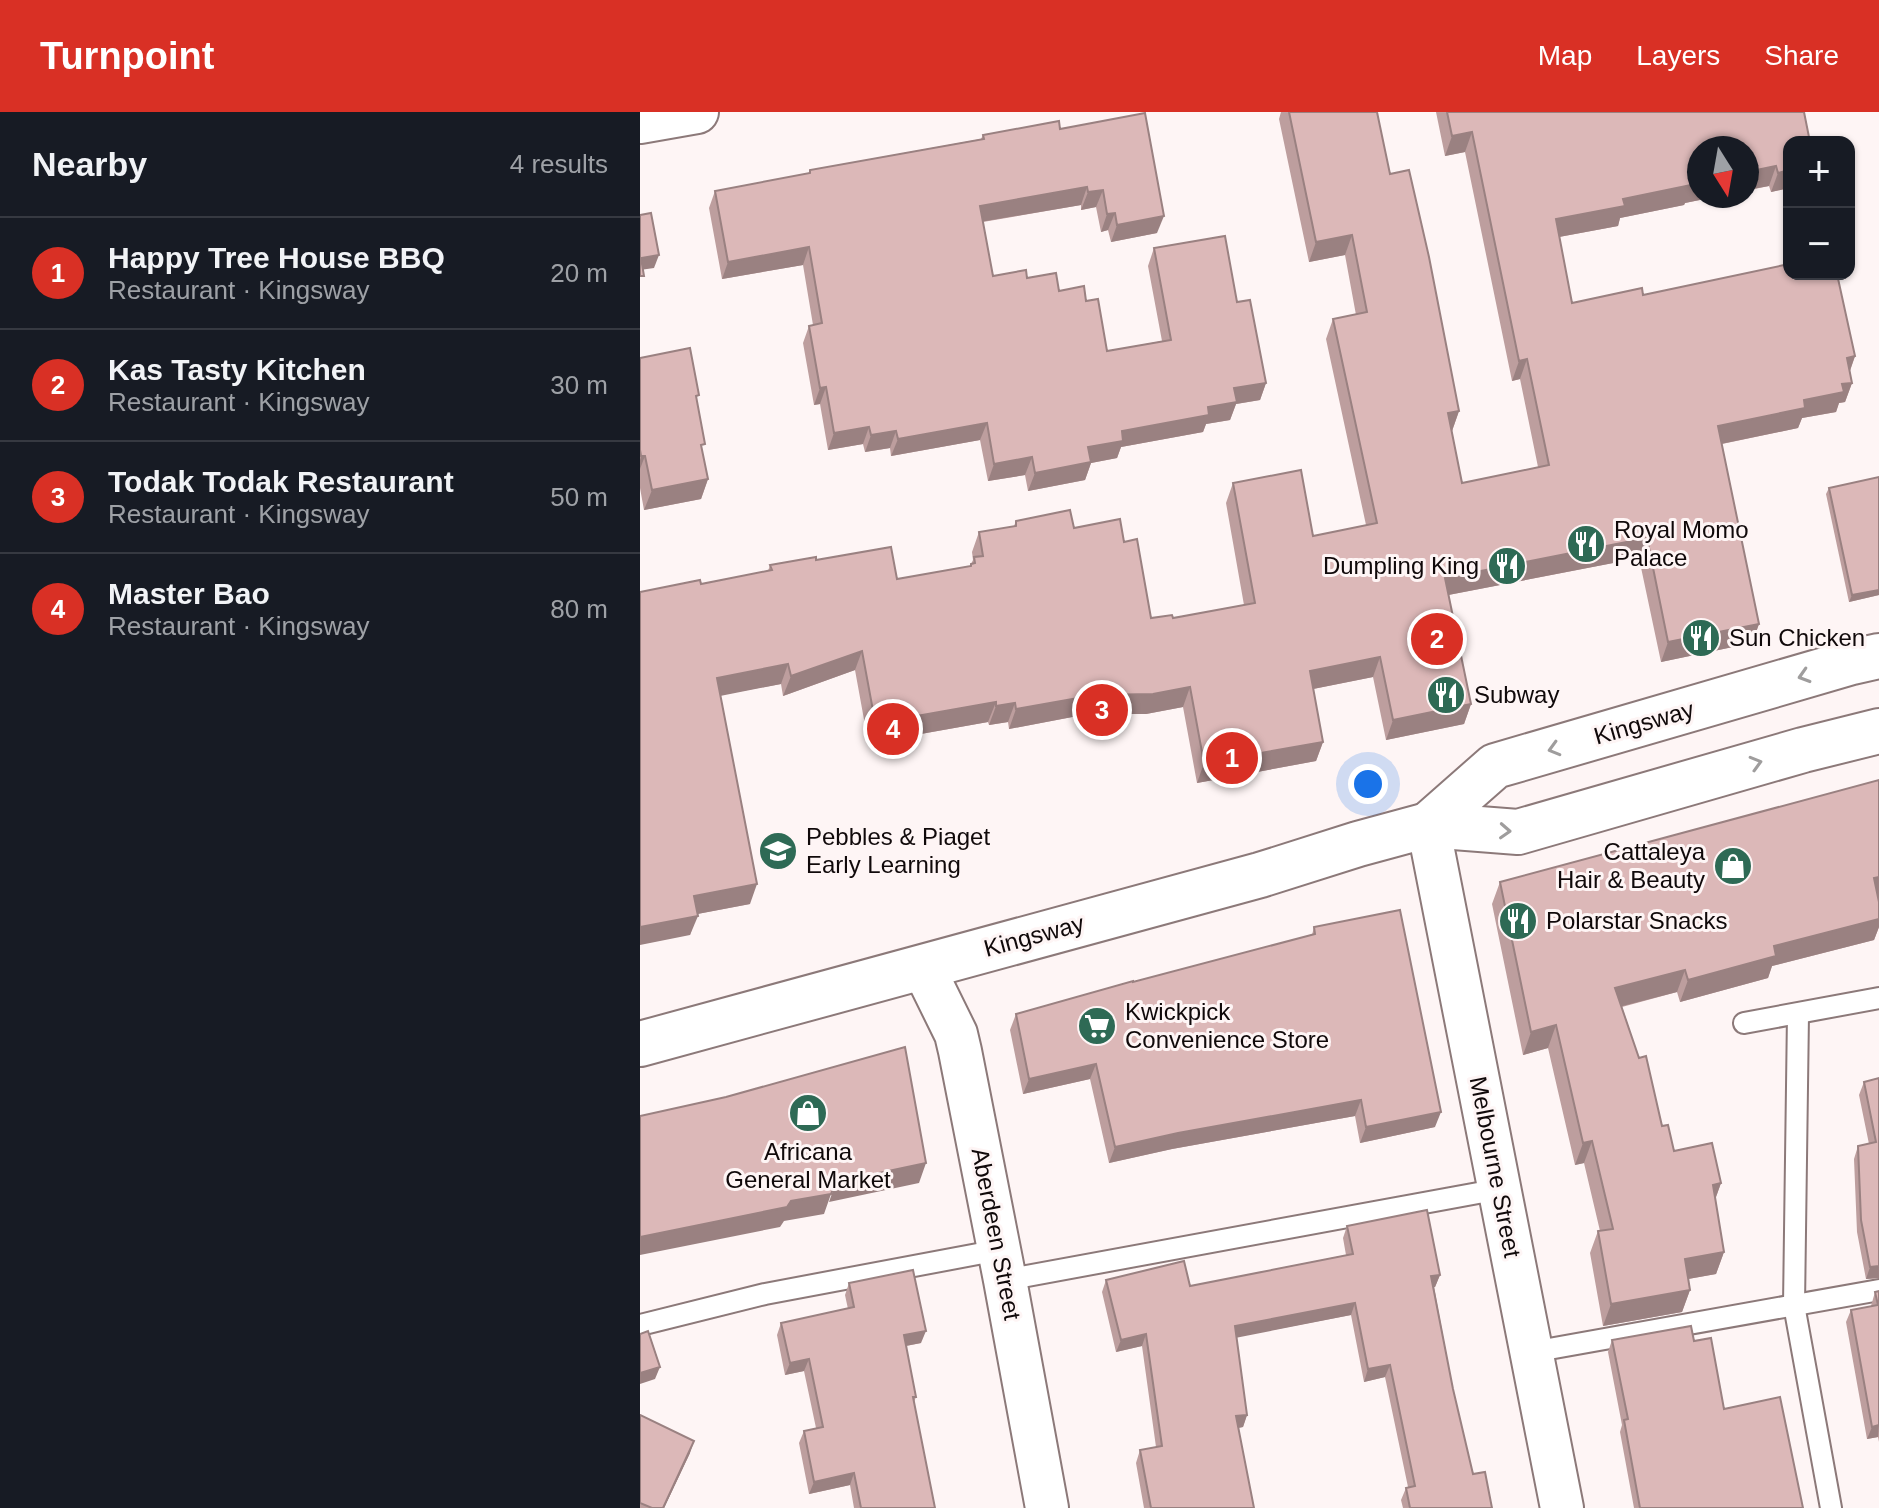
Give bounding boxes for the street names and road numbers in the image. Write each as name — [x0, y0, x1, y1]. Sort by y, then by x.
street label: Kingsway — [1591, 695, 1697, 750]
street label: Kingsway — [981, 909, 1087, 962]
street label: Melbourne Street — [1465, 1074, 1526, 1260]
street label: Aberdeen Street — [967, 1146, 1026, 1323]

